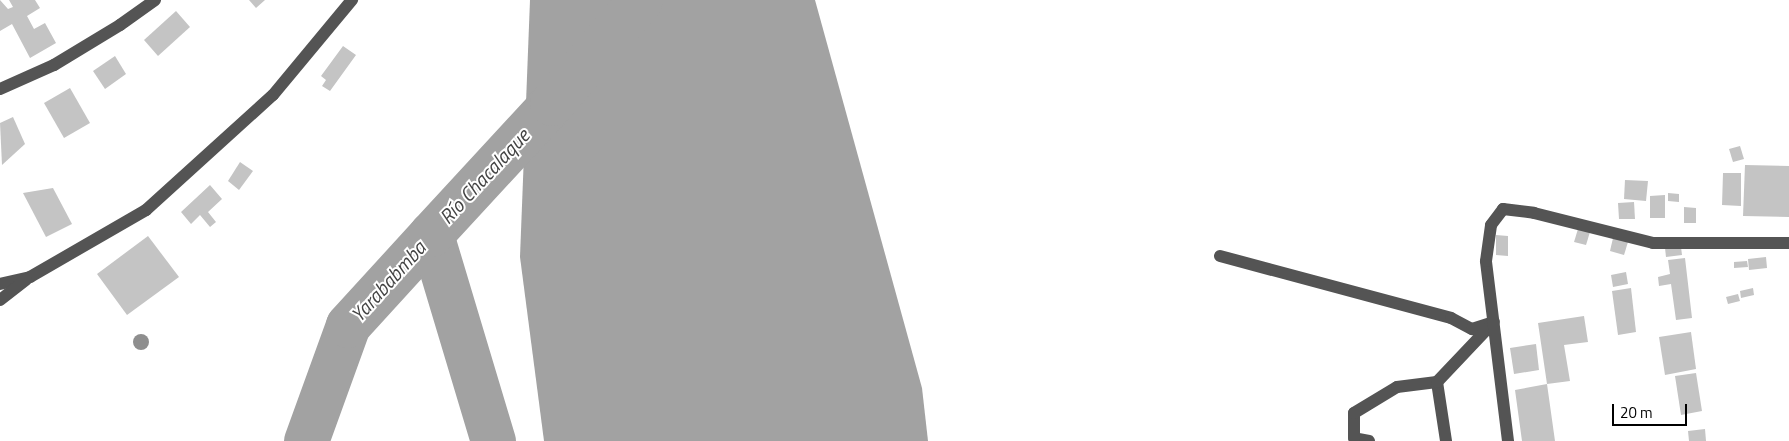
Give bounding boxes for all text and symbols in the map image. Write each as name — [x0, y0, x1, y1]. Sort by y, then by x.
water label: Río Chacalaque — [434, 124, 534, 228]
water label: Yarababmba — [346, 236, 430, 326]
scale bar — [1614, 394, 1689, 426]
text: 20 m — [1620, 401, 1653, 424]

